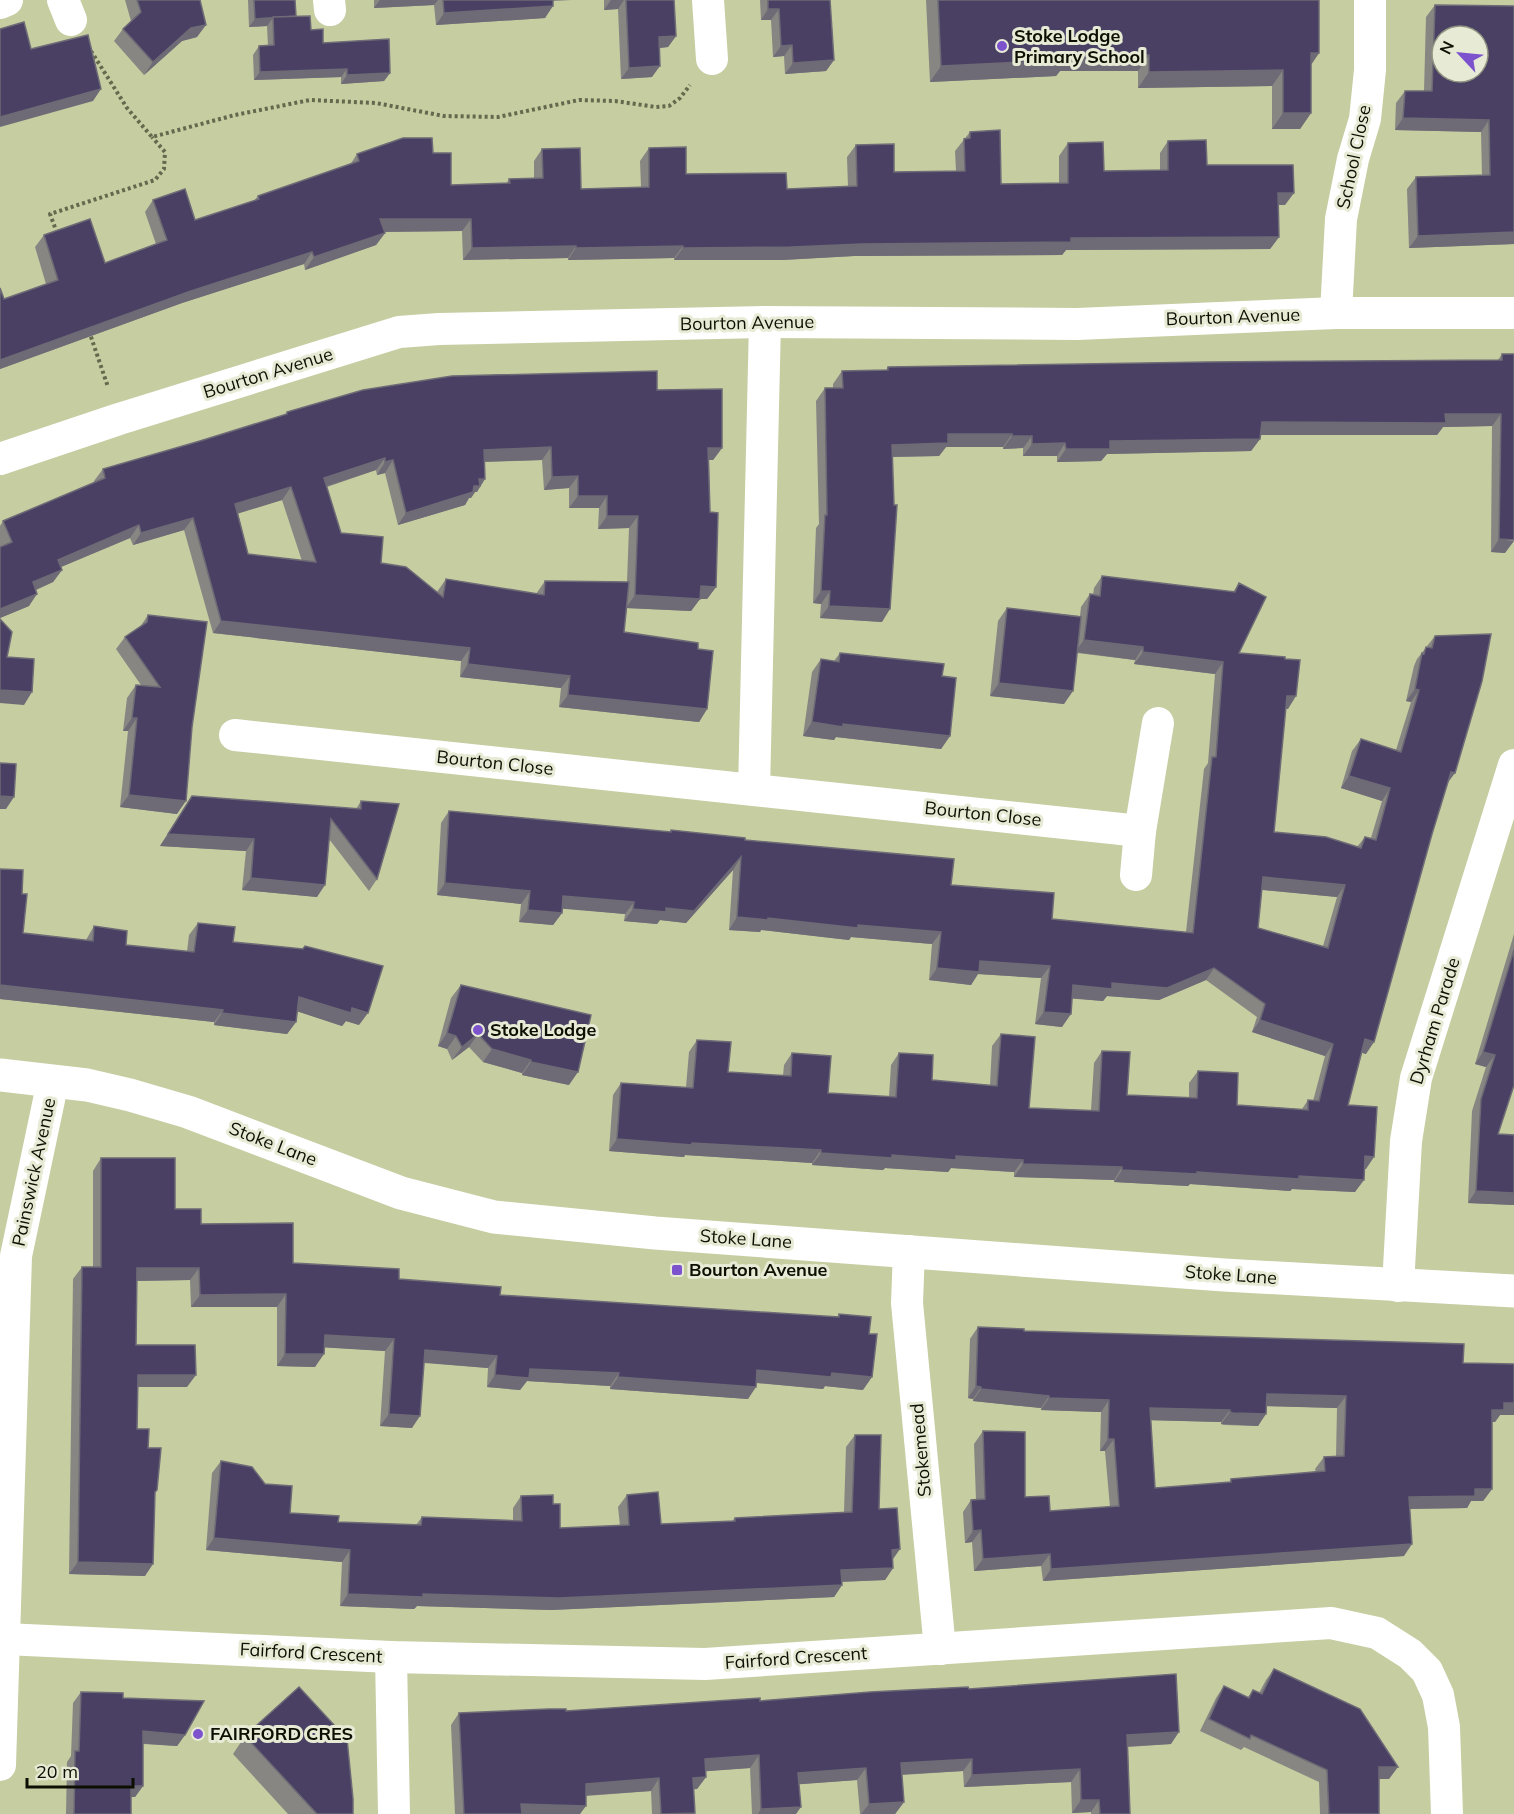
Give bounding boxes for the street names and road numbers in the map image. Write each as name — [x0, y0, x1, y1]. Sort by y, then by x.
street label: School Close — [1331, 103, 1376, 211]
street label: Bourton Avenue — [1165, 303, 1301, 330]
street label: Bourton Avenue — [680, 310, 814, 335]
street label: Bourton Avenue — [200, 342, 335, 403]
street label: Bourton Close — [436, 745, 555, 780]
street label: Bourton Close — [924, 796, 1043, 831]
street label: Dyrham Parade — [1404, 955, 1465, 1087]
street label: Painswick Avenue — [7, 1096, 60, 1248]
street label: Stoke Lane — [226, 1116, 320, 1171]
street label: Stoke Lane — [699, 1224, 793, 1253]
street label: Stoke Lane — [1184, 1260, 1278, 1289]
street label: Stokemead — [905, 1402, 936, 1498]
street label: Fairford Crescent — [239, 1637, 383, 1668]
street label: Fairford Crescent — [724, 1641, 868, 1674]

